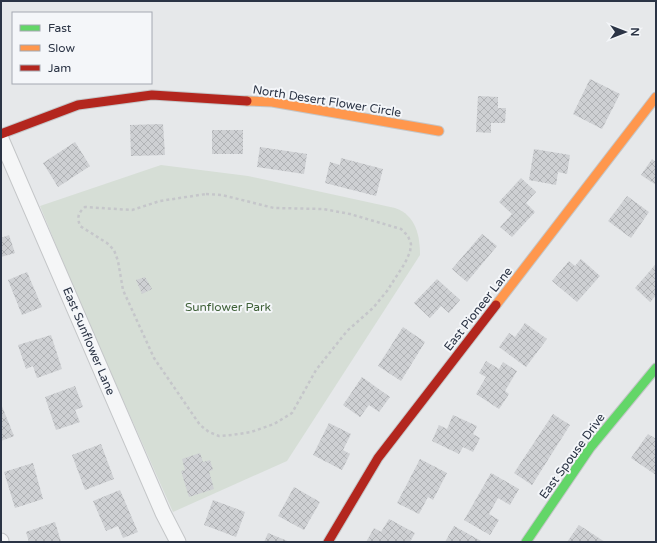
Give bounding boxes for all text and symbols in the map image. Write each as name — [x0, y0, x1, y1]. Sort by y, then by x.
legend — [12, 12, 152, 84]
north arrow — [605, 12, 645, 52]
text: Fast — [48, 21, 72, 35]
text: N — [628, 28, 641, 36]
text: Slow — [48, 41, 75, 55]
text: Jam — [48, 61, 71, 75]
street label: North Desert Flower Circle — [252, 82, 402, 120]
street label: East Pioneer Lane — [441, 264, 515, 354]
street label: East Sunflower Lane — [60, 285, 118, 397]
park label: Sunflower Park — [185, 300, 272, 314]
street label: East Spouse Drive — [536, 410, 608, 502]

